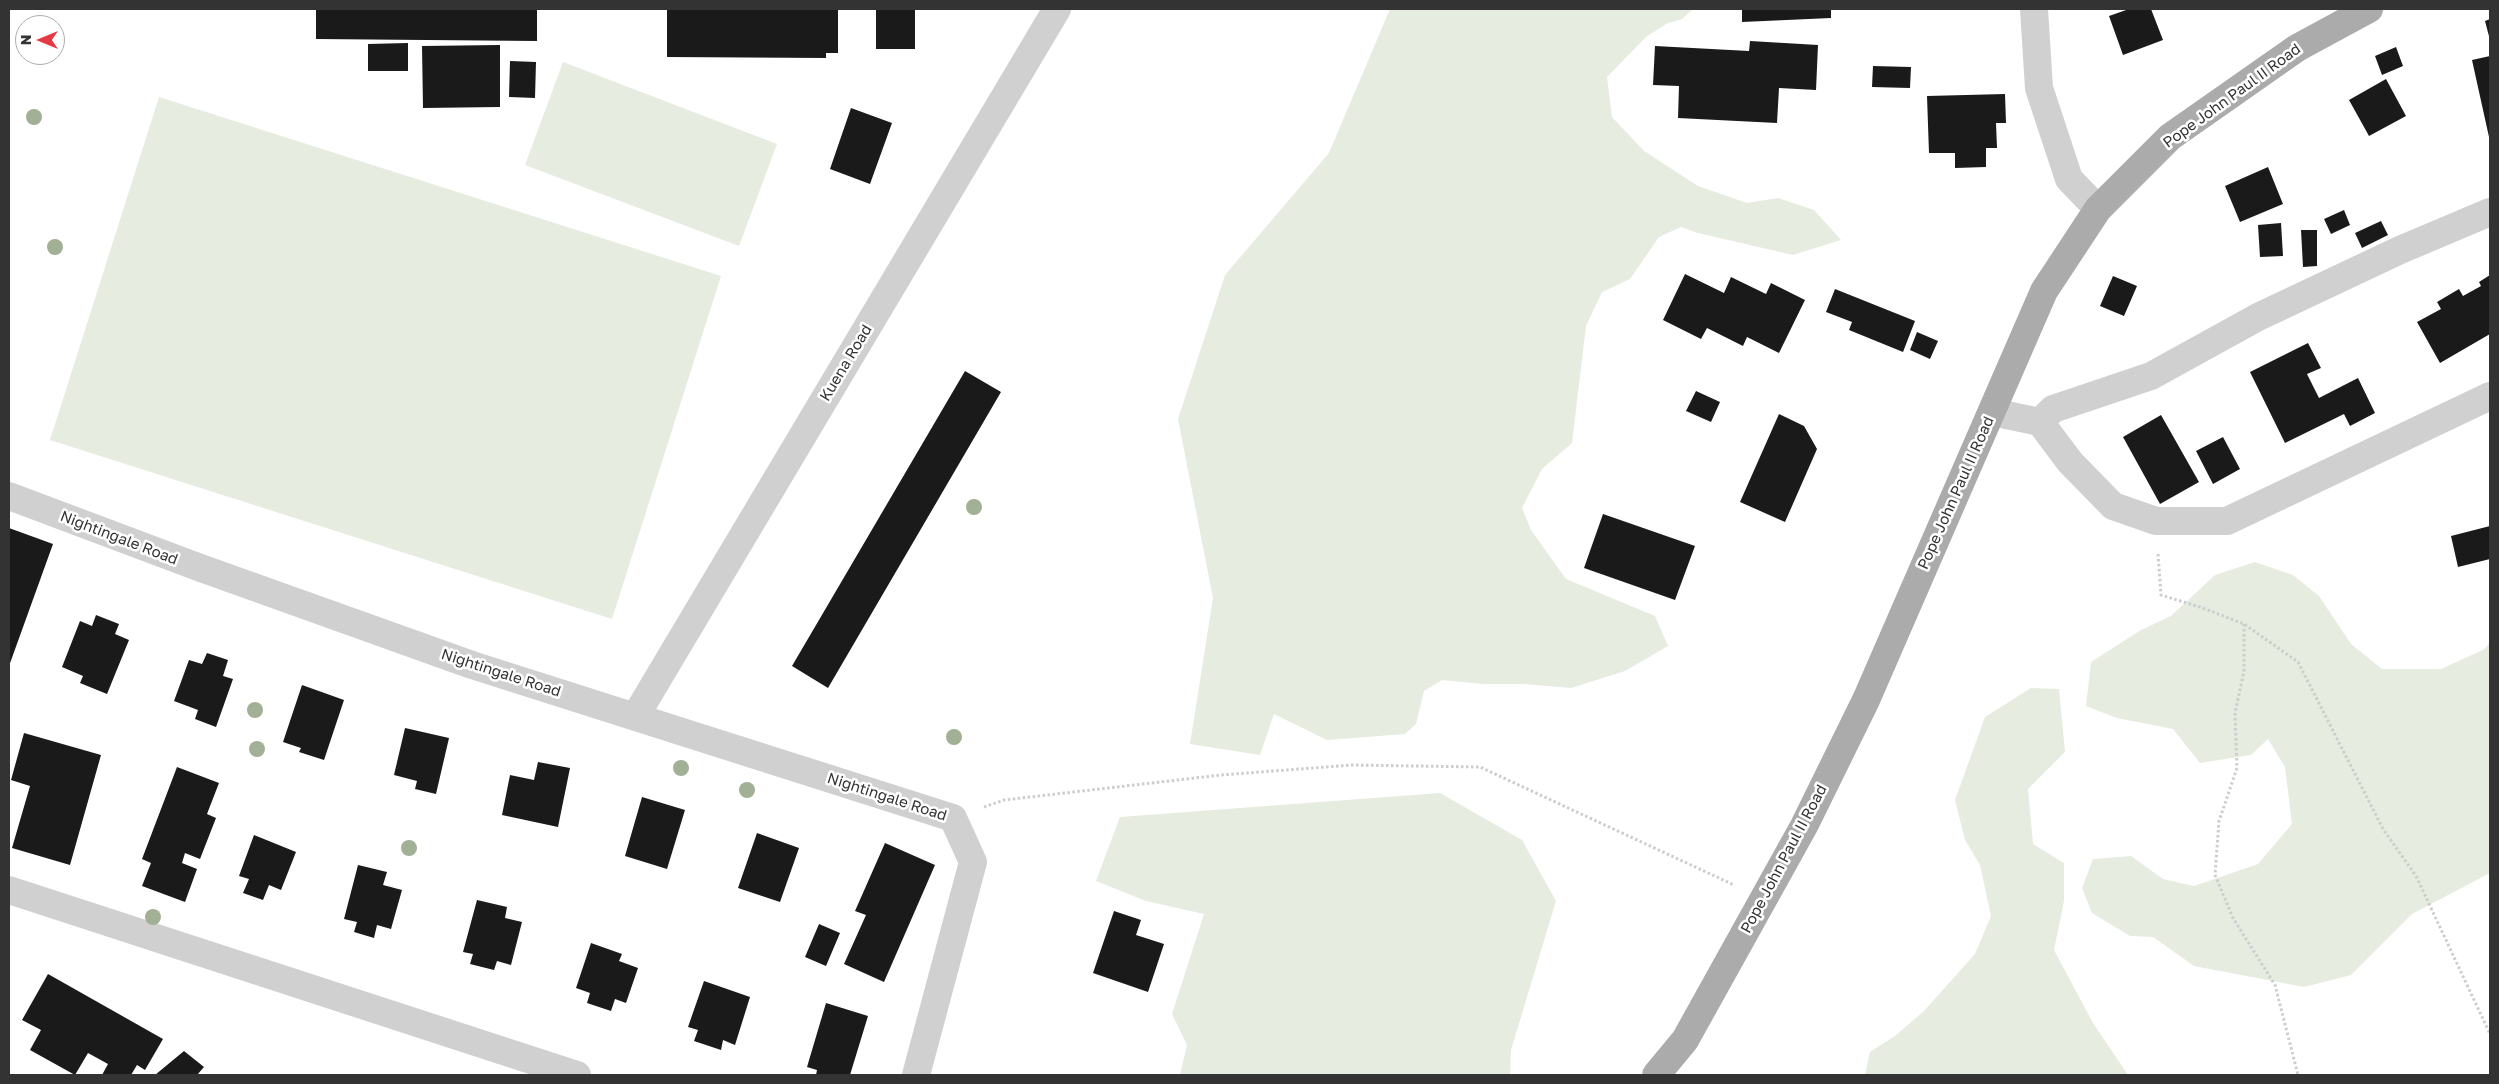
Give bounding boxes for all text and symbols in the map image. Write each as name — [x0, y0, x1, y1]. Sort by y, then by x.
north arrow — [15, 15, 65, 65]
text: N — [17, 35, 34, 45]
street label: Pope John Paul II Road — [2160, 40, 2304, 152]
street label: Kuena Road — [816, 321, 876, 405]
street label: Pope John Paul II Road — [1914, 414, 1998, 572]
street label: Nightingale Road — [58, 507, 180, 569]
street label: Nightingale Road — [439, 645, 563, 701]
street label: Nightingale Road — [825, 769, 949, 825]
street label: Pope John Paul II Road — [1737, 782, 1831, 936]

